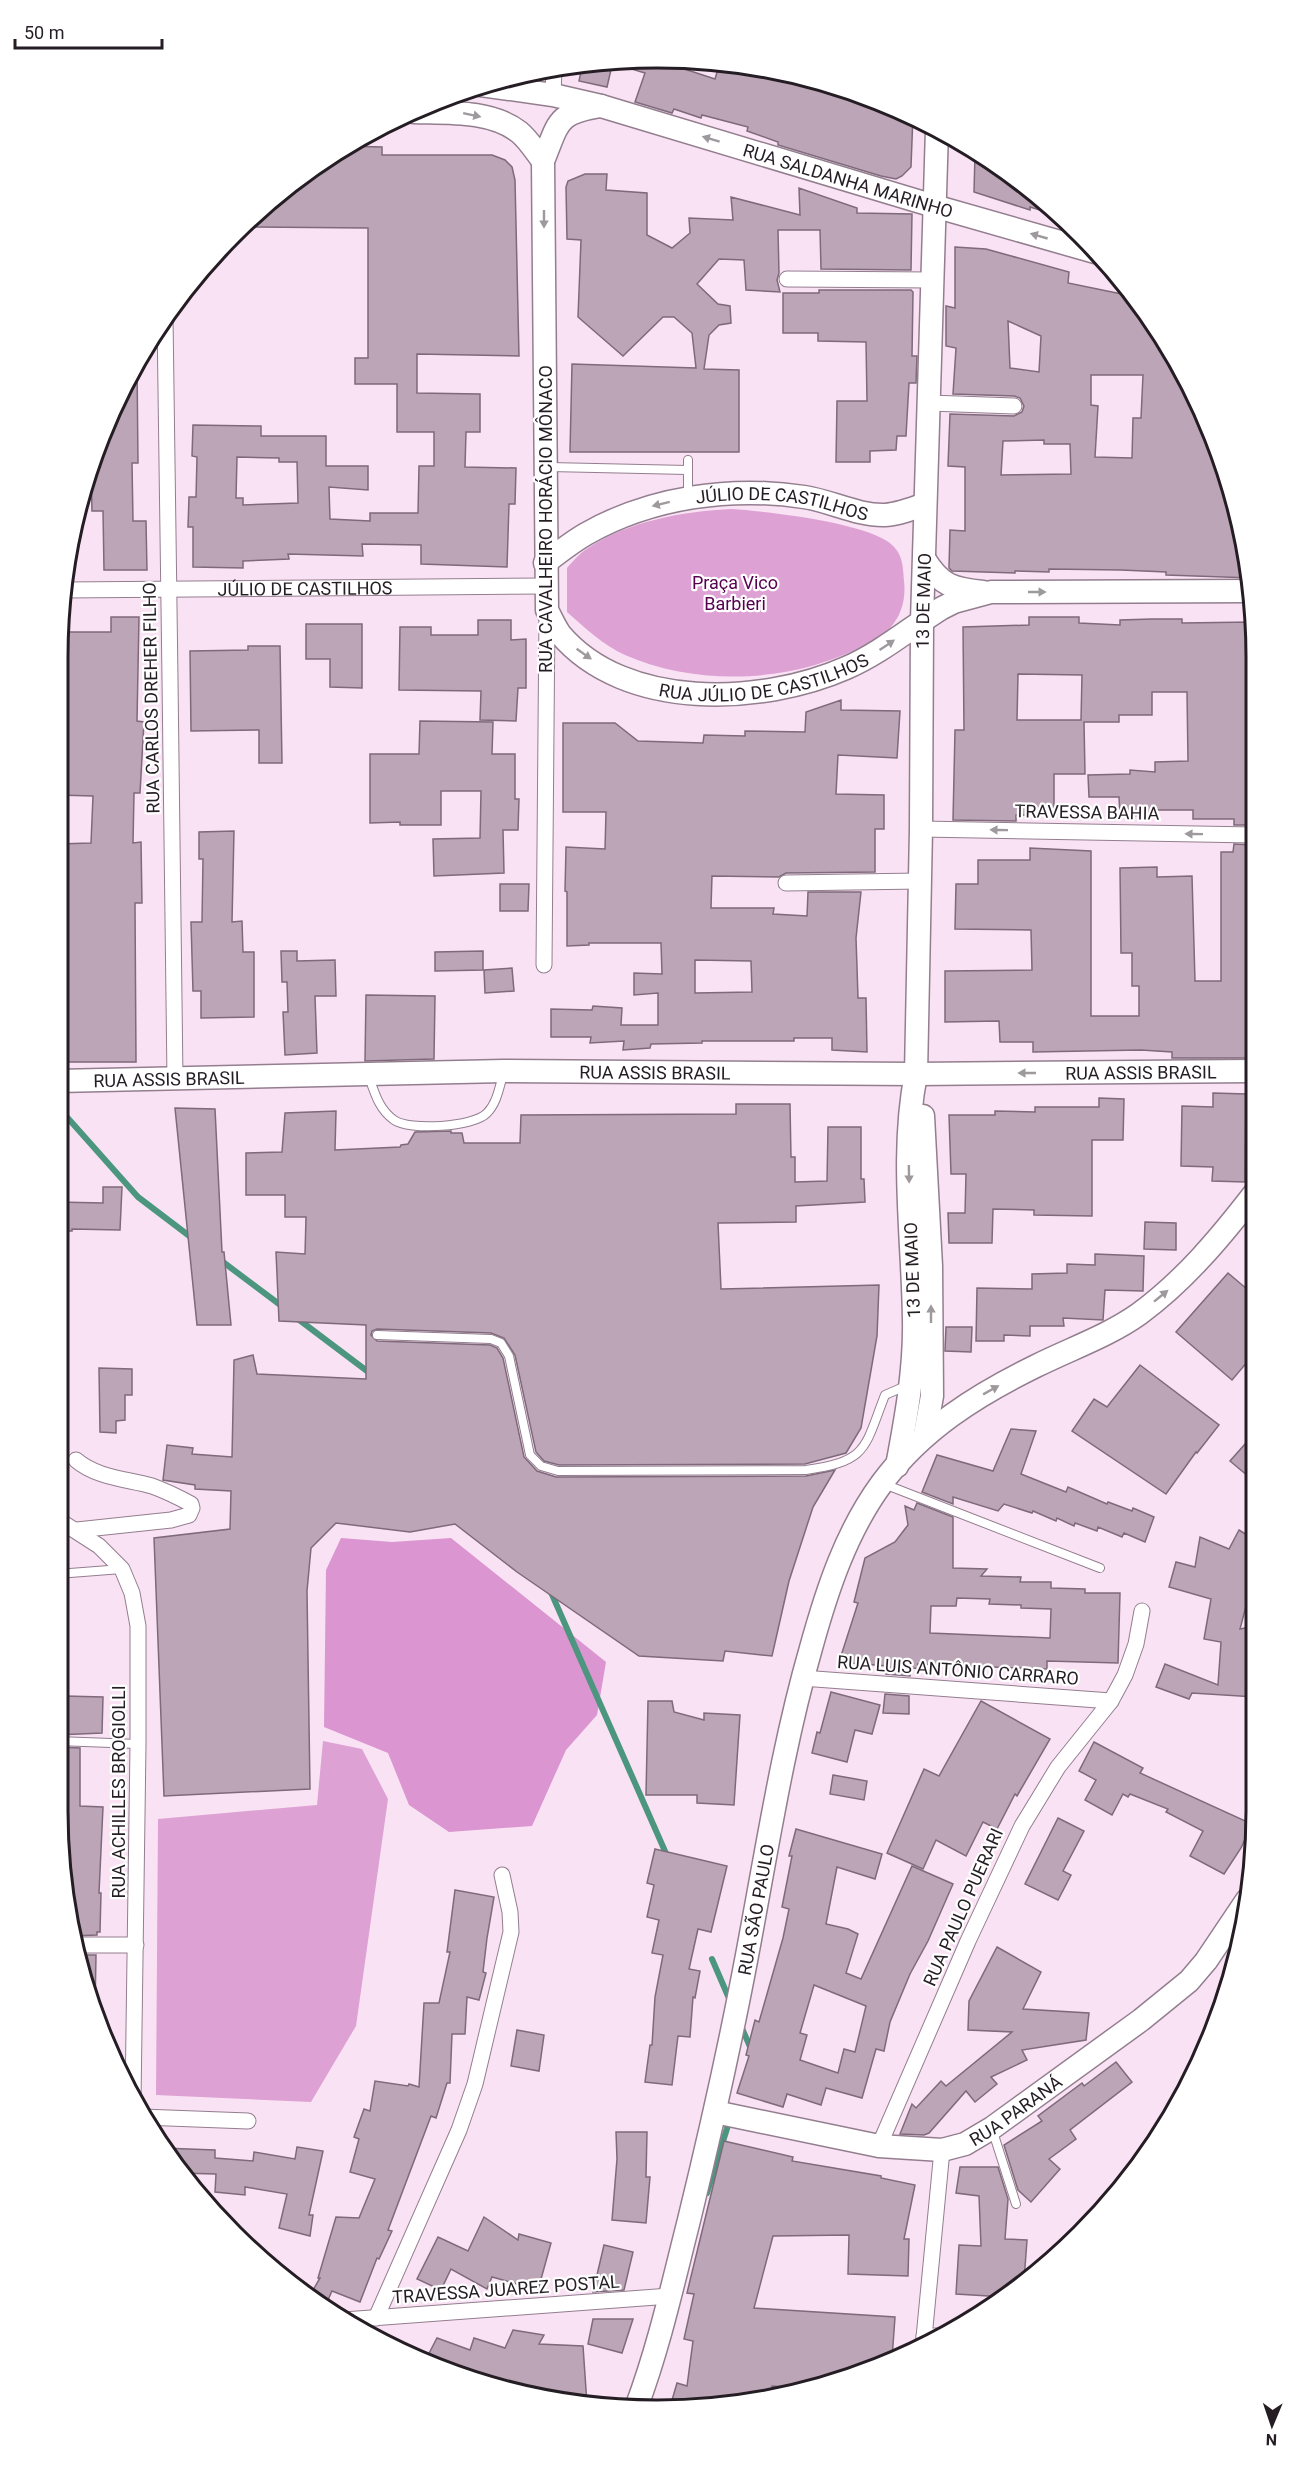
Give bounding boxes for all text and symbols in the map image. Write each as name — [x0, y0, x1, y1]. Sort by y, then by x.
scale bar — [15, 12, 162, 50]
text: 50 m — [24, 22, 64, 43]
one-way arrow — [462, 111, 481, 121]
one-way arrow — [702, 134, 720, 143]
street label: RUA SALDANHA MARINHO — [741, 139, 956, 221]
one-way arrow — [539, 210, 549, 229]
one-way arrow — [1030, 231, 1048, 240]
street label: RUA CAVALHEIRO HORÁCIO MÔNACO — [535, 365, 556, 673]
street label: JÚLIO DE CASTILHOS — [694, 482, 870, 524]
one-way arrow — [652, 499, 670, 509]
street label: 13 DE MAIO — [911, 553, 935, 649]
park label: Praça Vico Barbieri — [692, 572, 778, 614]
street label: JÚLIO DE CASTILHOS — [217, 577, 393, 599]
street label: RUA CARLOS DREHER FILHO — [138, 582, 164, 814]
one-way arrow — [1027, 587, 1046, 597]
one-way arrow — [878, 640, 895, 651]
one-way arrow — [575, 648, 591, 660]
street label: RUA JÚLIO DE CASTILHOS — [657, 648, 872, 705]
street label: TRAVESSA BAHIA — [1014, 800, 1160, 824]
one-way arrow — [990, 825, 1009, 835]
one-way arrow — [1185, 829, 1204, 839]
street label: RUA ASSIS BRASIL — [579, 1061, 731, 1083]
street label: RUA ASSIS BRASIL — [1065, 1061, 1217, 1083]
street label: RUA ASSIS BRASIL — [93, 1066, 245, 1091]
one-way arrow — [1017, 1068, 1036, 1078]
one-way arrow — [904, 1164, 914, 1183]
street label: 13 DE MAIO — [900, 1222, 924, 1318]
one-way arrow — [1153, 1290, 1168, 1303]
one-way arrow — [926, 1304, 936, 1323]
one-way arrow — [983, 1385, 1000, 1395]
street label: RUA LUIS ANTÔNIO CARRARO — [836, 1651, 1080, 1689]
street label: RUA ACHILLES BROGIOLLI — [108, 1685, 129, 1899]
street label: RUA PAULO PUERARI — [919, 1825, 1007, 1989]
street label: RUA SÃO PAULO — [733, 1842, 778, 1977]
street label: RUA PARANÁ — [965, 2070, 1066, 2150]
street label: TRAVESSA JUAREZ POSTAL — [392, 2271, 621, 2307]
north arrow — [1242, 2395, 1302, 2455]
text: N — [1266, 2430, 1277, 2449]

